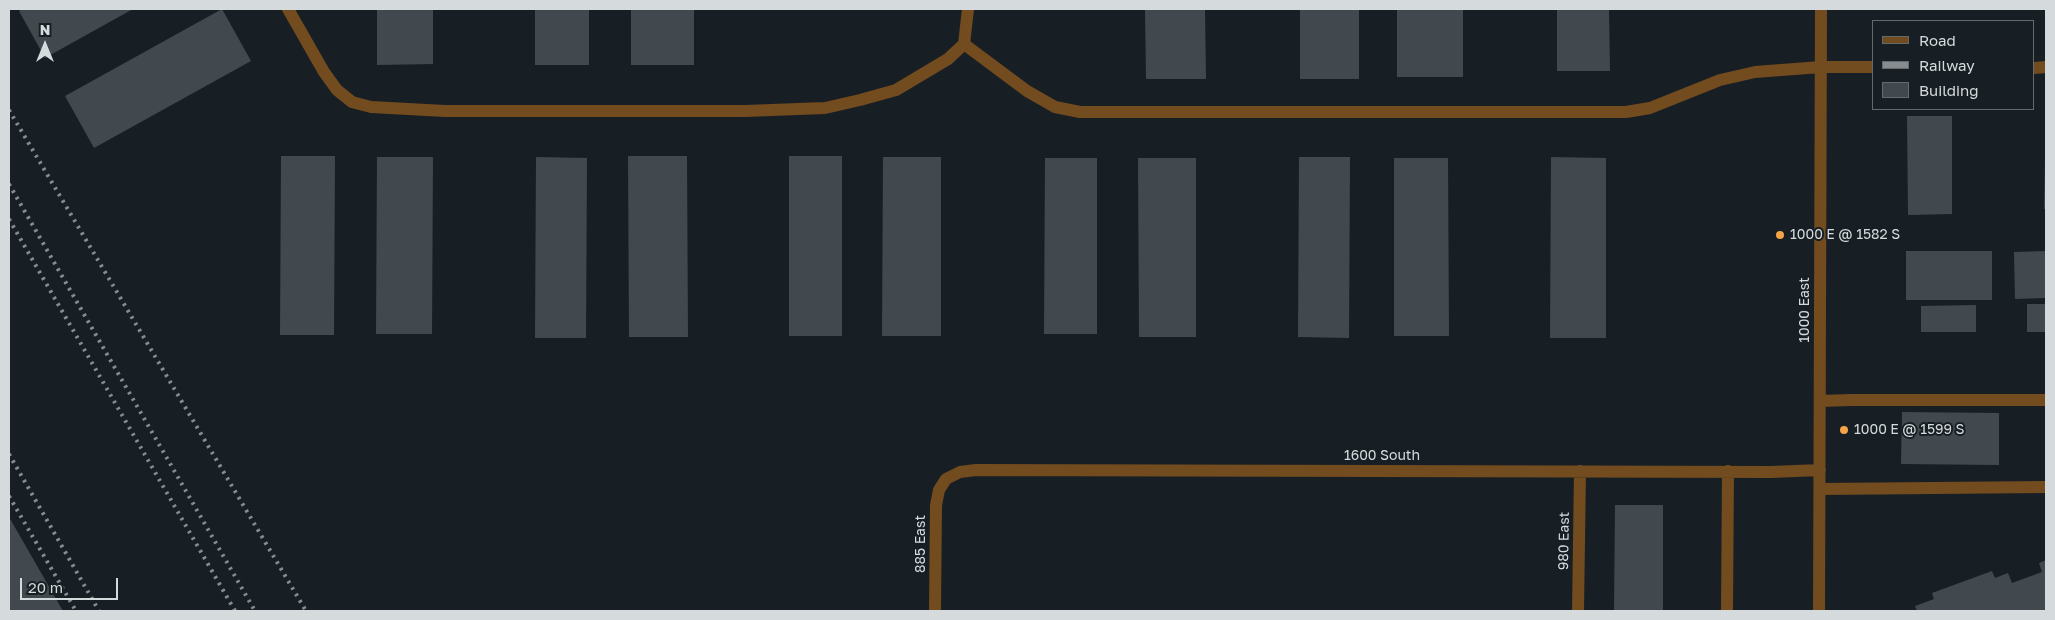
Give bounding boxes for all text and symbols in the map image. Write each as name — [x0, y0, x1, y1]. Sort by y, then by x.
north arrow — [20, 20, 70, 70]
legend — [1872, 20, 2035, 110]
text: N — [40, 21, 50, 38]
text: Road — [1919, 31, 1956, 49]
text: Railway — [1919, 56, 1975, 74]
text: Building — [1919, 81, 1979, 99]
place label: 1000 E @ 1582 S — [1790, 227, 1900, 243]
marker: 1000 E @ 1582 S — [1774, 229, 1786, 241]
street label: 1000 East — [1797, 277, 1813, 343]
place label: 1000 E @ 1599 S — [1854, 422, 1964, 438]
marker: 1000 E @ 1599 S — [1838, 424, 1850, 436]
street label: 1600 South — [1344, 448, 1420, 464]
street label: 980 East — [1555, 512, 1573, 570]
street label: 885 East — [913, 515, 929, 573]
scale bar — [22, 568, 120, 600]
text: 20 m — [28, 578, 63, 596]

